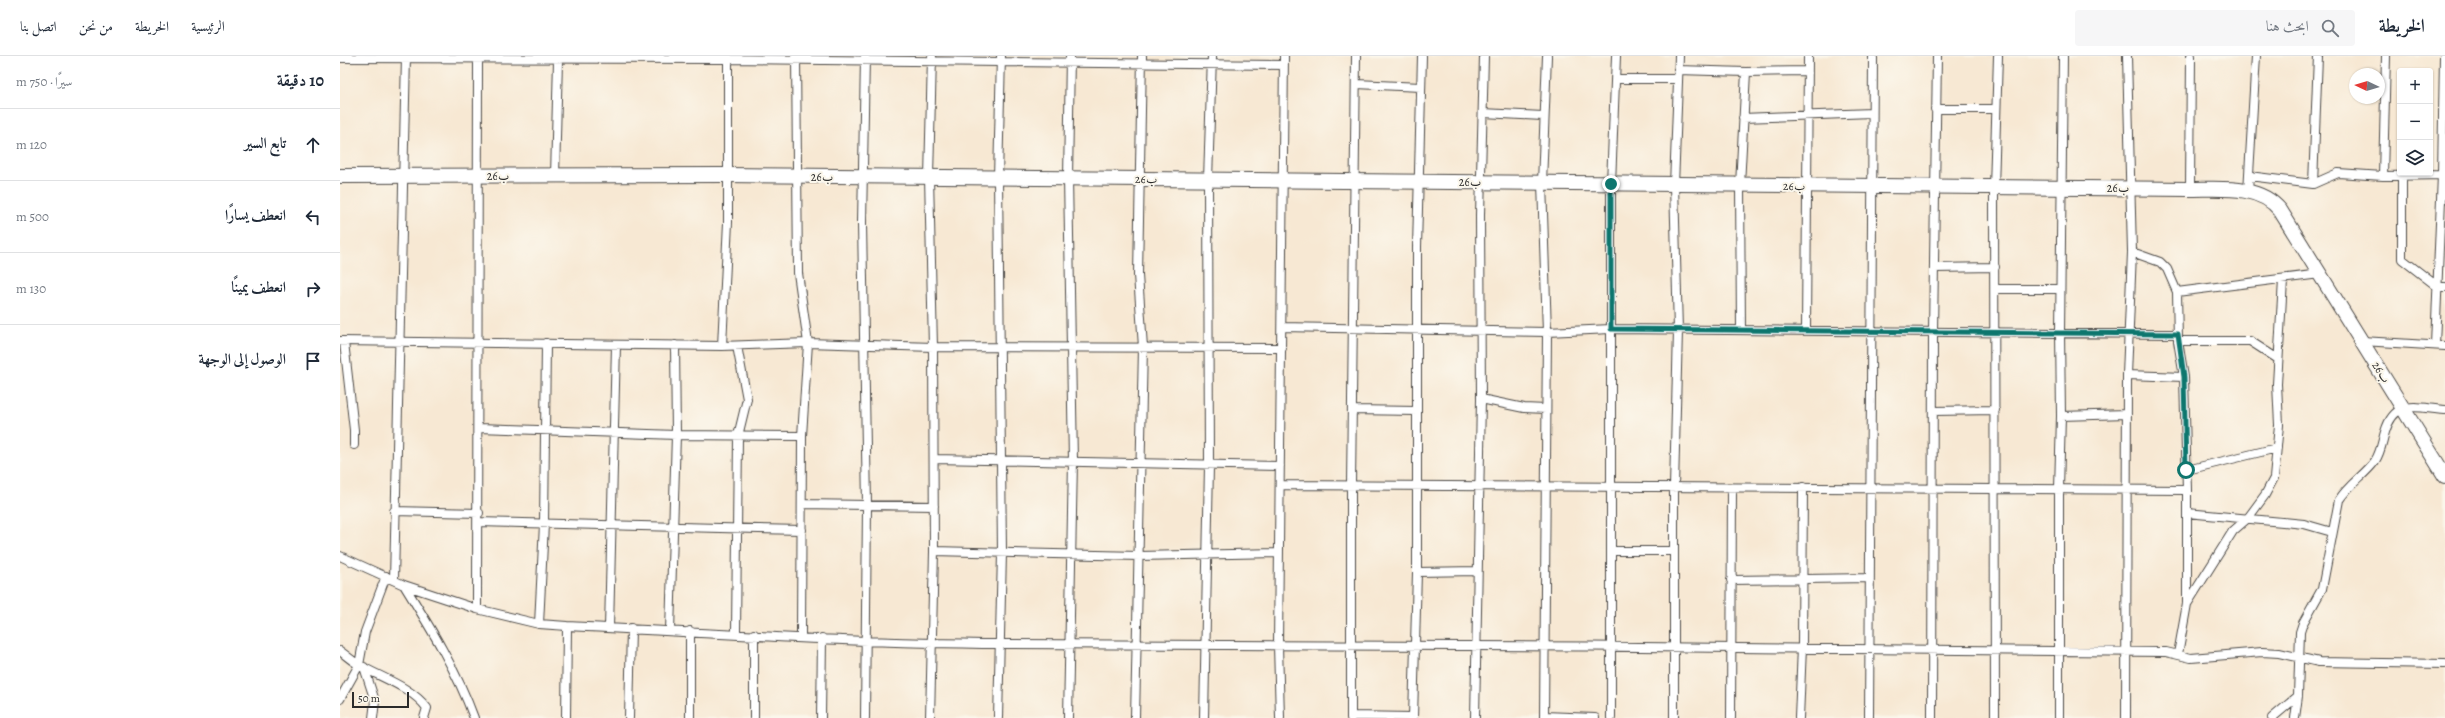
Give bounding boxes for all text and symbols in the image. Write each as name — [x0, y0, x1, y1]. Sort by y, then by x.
search box — [2075, 10, 2355, 46]
text: الخريطة — [2379, 13, 2425, 39]
text: ابحث هنا — [2266, 16, 2309, 36]
text: اتصل بنا — [20, 17, 57, 36]
text: من نحن — [79, 17, 113, 36]
text: الخريطة — [135, 17, 169, 36]
text: الرئيسية — [191, 17, 225, 36]
icon: search — [2319, 17, 2341, 39]
north arrow — [2349, 68, 2385, 104]
map controls — [2397, 68, 2433, 176]
button: + — [2397, 68, 2433, 104]
text: 10 دقيقة — [277, 69, 324, 92]
text: سيرًا · 750 m — [16, 73, 72, 90]
button: − — [2397, 104, 2433, 140]
text: تابع السير — [244, 133, 286, 153]
icon: ahead — [302, 134, 324, 156]
text: 120 m — [16, 136, 47, 153]
button: layers — [2397, 140, 2433, 176]
street label: 26ب — [487, 168, 509, 184]
street label: 26ب — [811, 169, 833, 185]
street label: 26ب — [1135, 171, 1157, 187]
street label: 26ب — [1459, 174, 1481, 190]
route end — [1602, 175, 1620, 193]
street label: 26ب — [1783, 178, 1805, 194]
street label: 26ب — [2107, 180, 2129, 196]
text: انعطف يسارًا — [225, 205, 286, 225]
icon: left — [302, 206, 324, 228]
text: 500 m — [16, 208, 49, 225]
text: انعطف يمينًا — [231, 277, 286, 297]
icon: right — [302, 278, 324, 300]
text: 130 m — [16, 280, 46, 297]
text: الوصول إلى الوجهة — [199, 349, 286, 369]
icon: arrive — [302, 350, 324, 372]
street label: 26ب — [2368, 358, 2394, 386]
route start — [2177, 461, 2195, 479]
scale bar — [352, 690, 409, 709]
text: 50 m — [358, 691, 380, 706]

